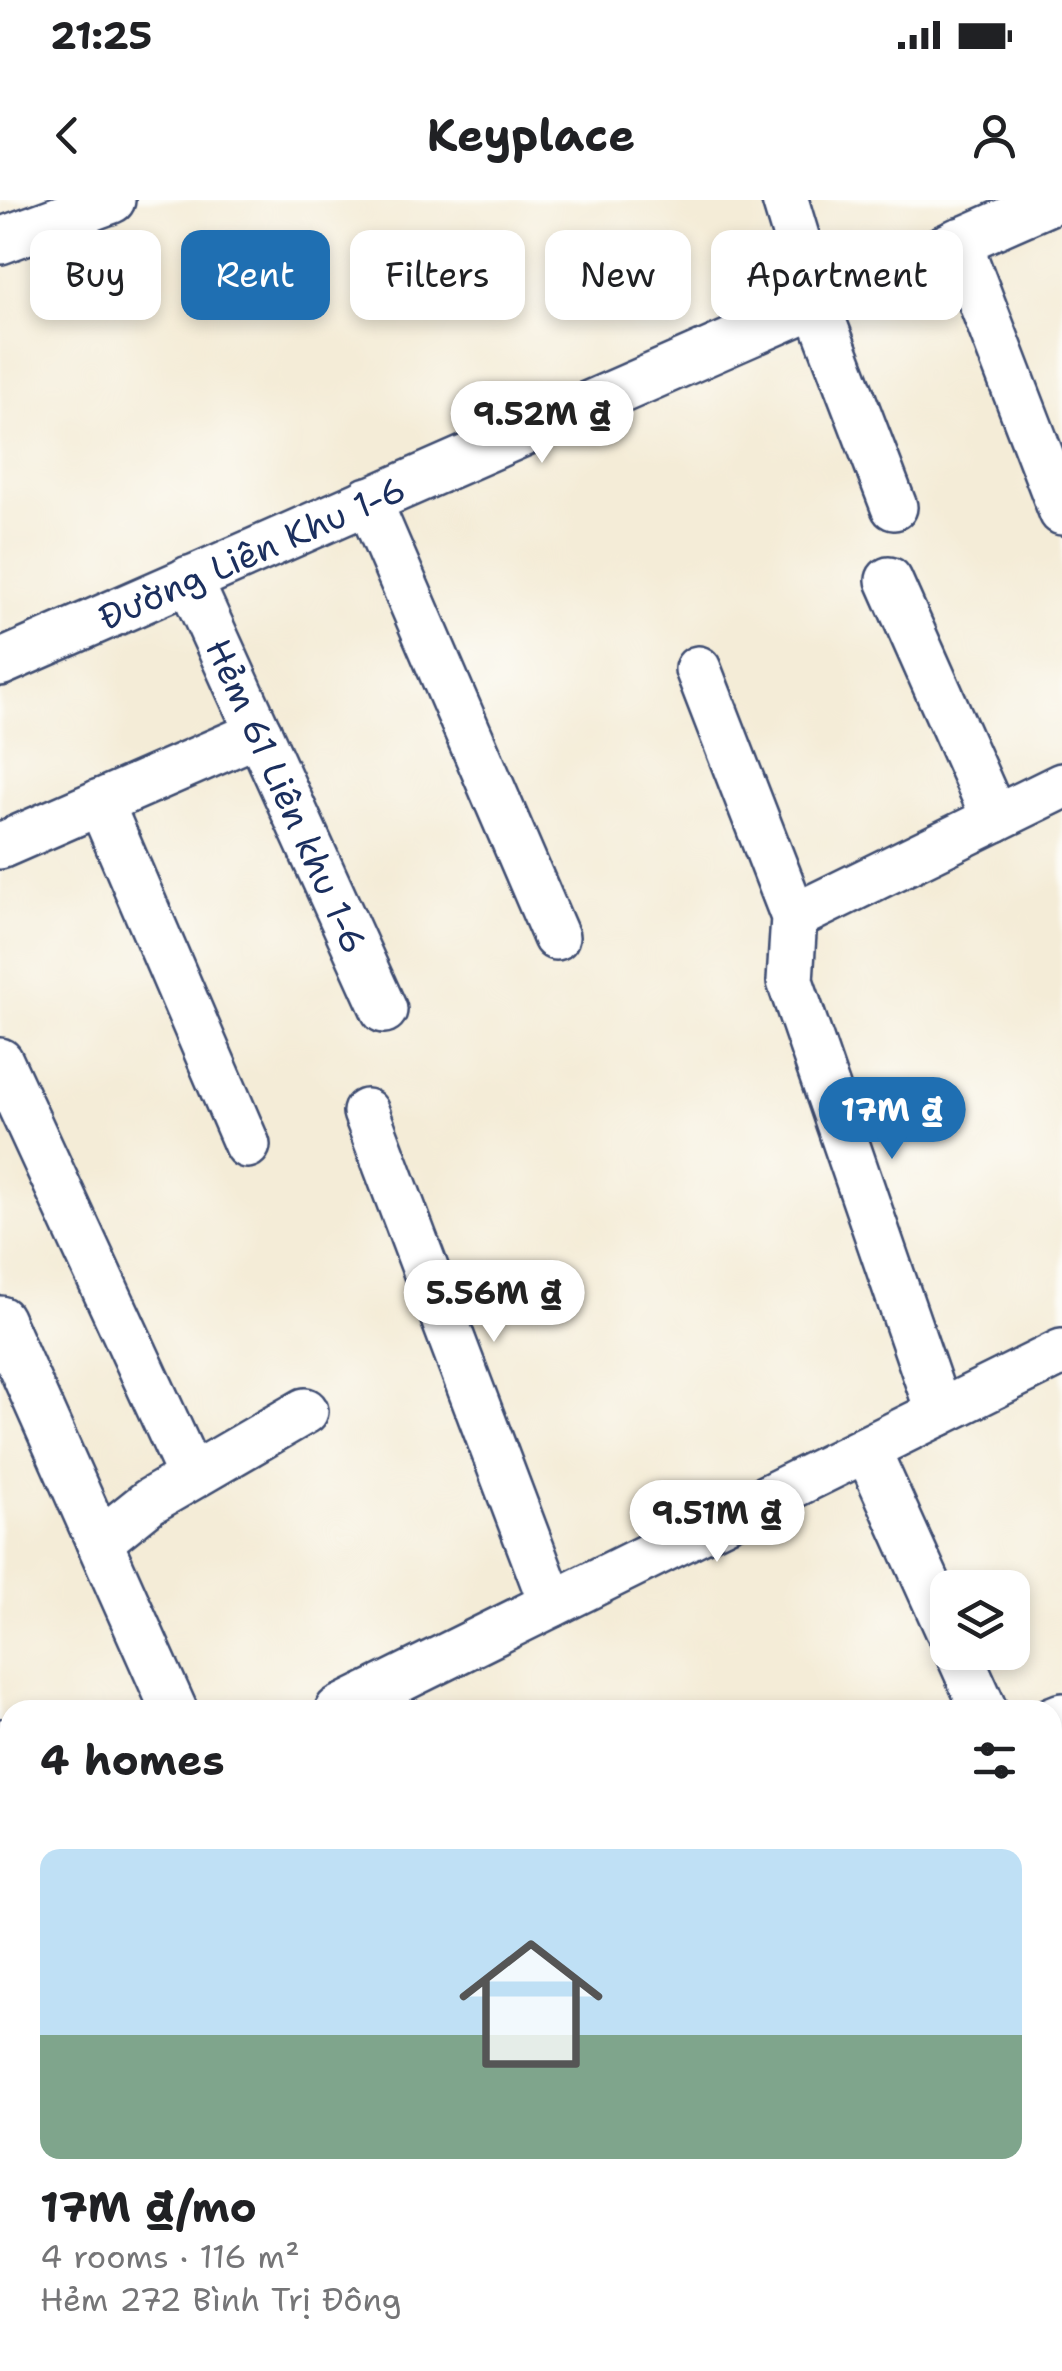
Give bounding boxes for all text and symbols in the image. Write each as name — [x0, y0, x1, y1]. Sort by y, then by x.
text: 21:25 — [50, 10, 152, 61]
text: Keyplace — [427, 105, 635, 165]
icon: back — [40, 108, 95, 163]
icon: person — [967, 108, 1022, 163]
chip: Buy — [30, 230, 161, 320]
chip: Rent — [181, 230, 330, 320]
chip: Filters — [350, 230, 525, 320]
chip: New — [545, 230, 691, 320]
chip: Apartment — [711, 230, 963, 320]
pin: 9.52M ₫ — [450, 381, 634, 466]
text: 9.52M ₫ — [473, 392, 611, 435]
street label: Đường Liên Khu 1-6 — [91, 464, 412, 640]
street label: Hẻm 61 Liên khu 1-6 — [195, 631, 379, 961]
pin: 17M ₫ — [822, 1077, 962, 1162]
text: 17M ₫ — [841, 1088, 943, 1131]
pin: 5.56M ₫ — [402, 1260, 586, 1345]
text: 5.56M ₫ — [426, 1271, 562, 1314]
pin: 9.51M ₫ — [625, 1480, 809, 1565]
text: 9.51M ₫ — [652, 1491, 782, 1534]
map controls — [930, 1570, 1030, 1670]
button: layers — [930, 1570, 1030, 1670]
text: 4 homes — [40, 1732, 225, 1788]
icon: filters — [967, 1733, 1022, 1788]
icon: home — [441, 1914, 621, 2094]
text: 17M ₫/mo — [40, 2179, 257, 2235]
text: 4 rooms · 116 m² — [40, 2235, 300, 2278]
text: Hẻm 272 Bình Trị Đông — [40, 2278, 401, 2321]

